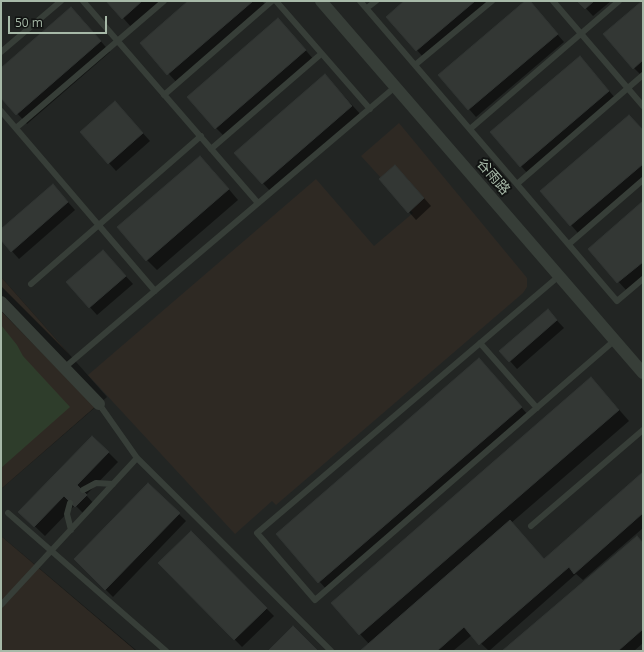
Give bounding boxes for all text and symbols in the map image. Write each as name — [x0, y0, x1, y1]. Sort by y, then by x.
scale bar — [10, 8, 109, 34]
text: 50 m — [15, 14, 43, 31]
street label: 谷雨路 — [473, 156, 513, 198]

